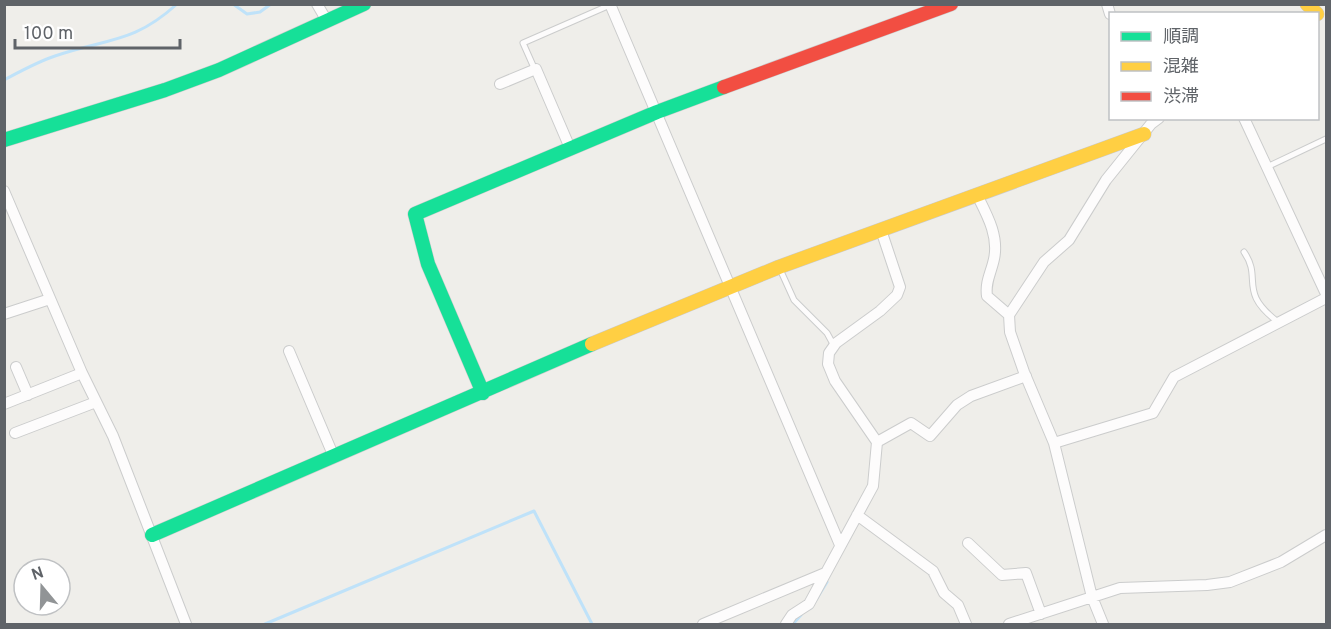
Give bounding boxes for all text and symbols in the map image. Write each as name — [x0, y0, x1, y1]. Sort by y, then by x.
scale bar — [15, 12, 180, 50]
legend — [1109, 12, 1319, 120]
text: 100 m — [24, 23, 73, 46]
text: 順調 — [1163, 26, 1199, 49]
text: 混雑 — [1163, 56, 1199, 79]
text: 渋滞 — [1163, 86, 1199, 109]
north arrow — [12, 557, 72, 617]
text: N — [29, 563, 46, 586]

